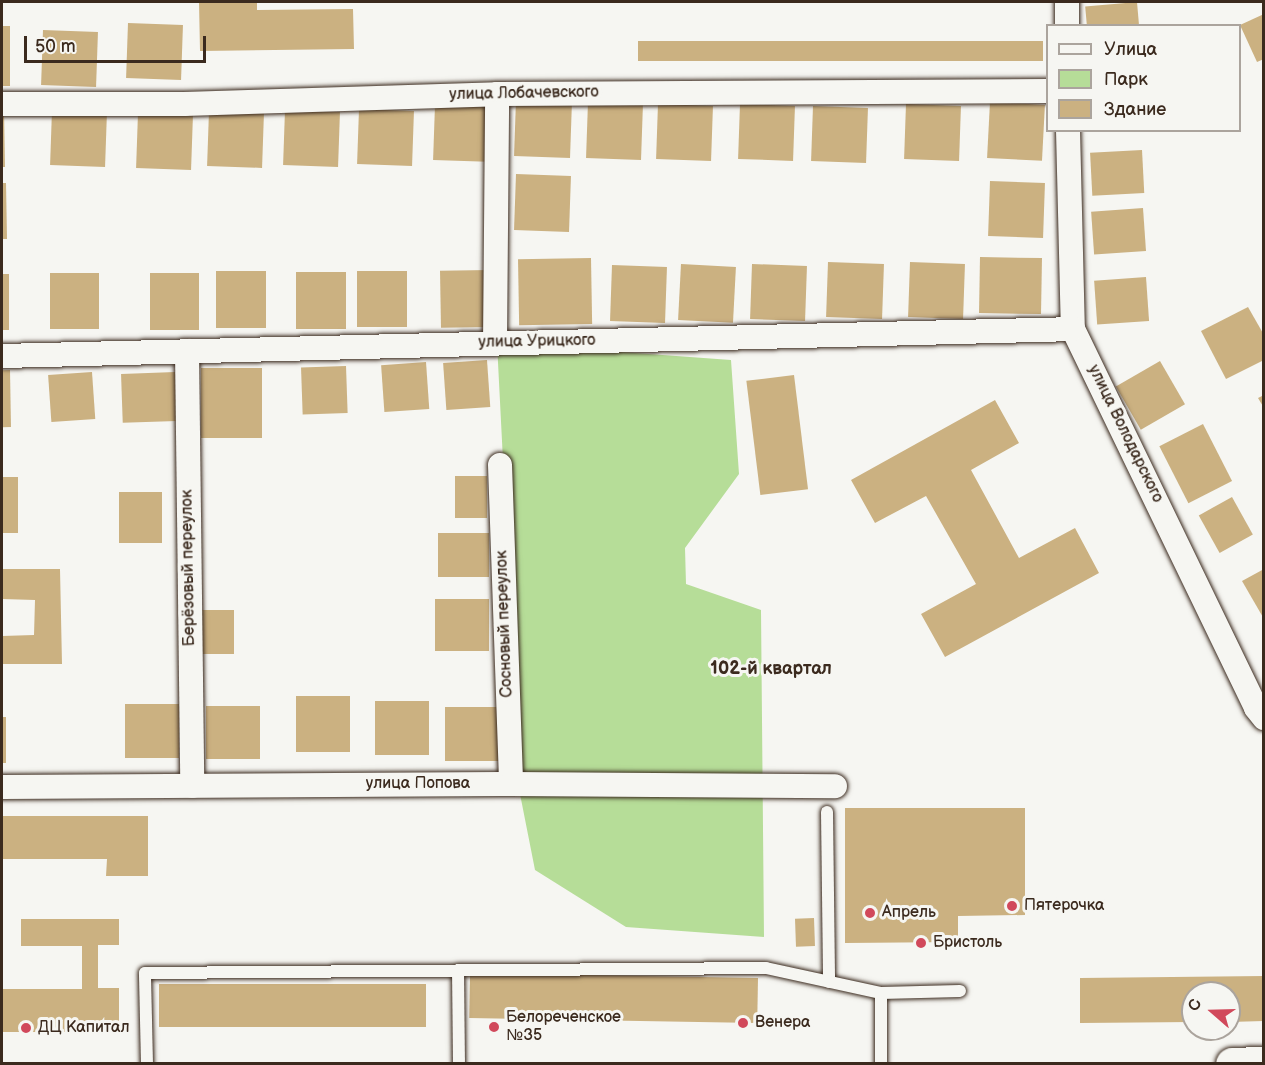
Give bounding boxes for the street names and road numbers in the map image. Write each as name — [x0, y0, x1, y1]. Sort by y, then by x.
street label: улица Лобачевского — [449, 83, 599, 105]
street label: улица Урицкого — [478, 331, 596, 353]
street label: улица Володарского — [1083, 362, 1167, 506]
street label: Берёзовый переулок — [178, 490, 200, 646]
street label: Сосновый переулок — [493, 550, 517, 698]
street label: улица Попова — [366, 774, 470, 794]

